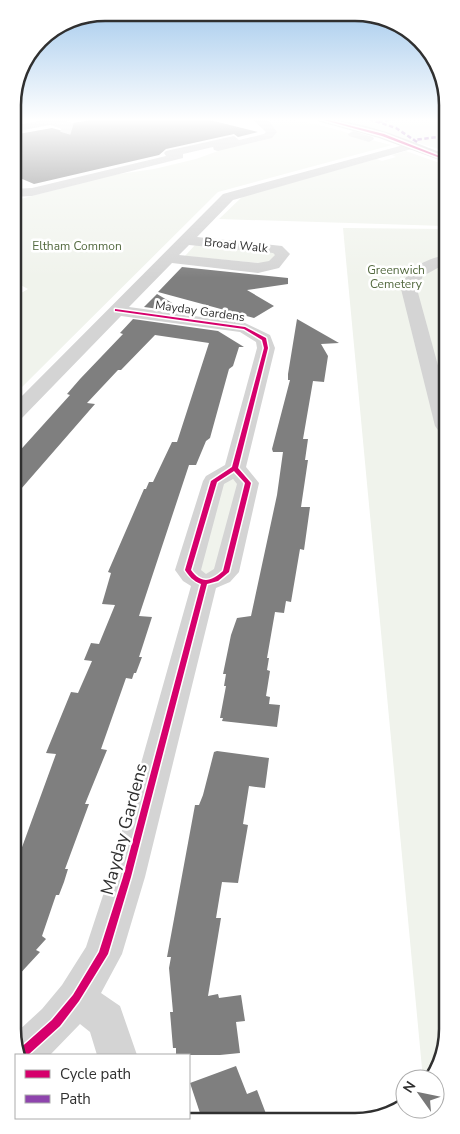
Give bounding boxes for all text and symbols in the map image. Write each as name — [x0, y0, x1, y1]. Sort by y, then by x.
street label: Broad Walk — [203, 234, 270, 256]
park label: Eltham Common — [32, 238, 122, 254]
park label: Greenwich Cemetery — [367, 262, 425, 292]
street label: Mayday Gardens — [154, 297, 246, 325]
street label: Mayday Gardens — [95, 760, 153, 898]
legend — [15, 1054, 190, 1119]
text: Cycle path — [60, 1064, 131, 1084]
north arrow — [395, 1069, 445, 1119]
text: N — [399, 1078, 420, 1097]
text: Path — [60, 1089, 91, 1109]

